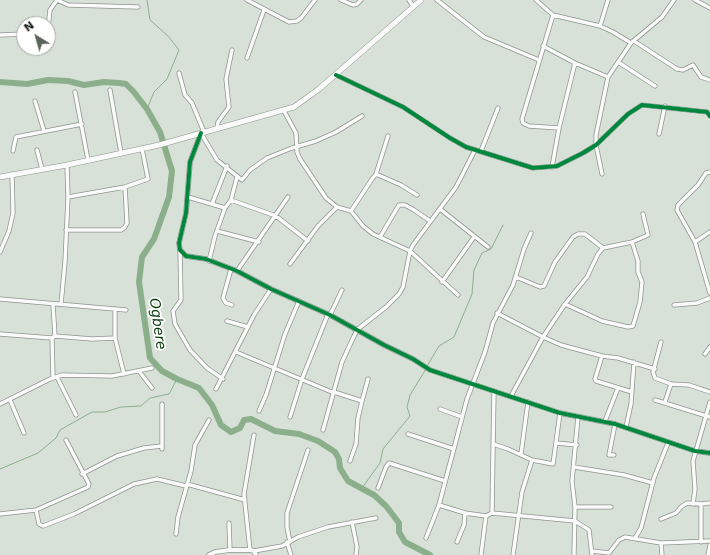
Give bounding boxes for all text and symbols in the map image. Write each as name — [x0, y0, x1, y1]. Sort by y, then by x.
north arrow — [16, 16, 56, 56]
text: N — [21, 19, 37, 35]
water label: Ogbere — [145, 297, 169, 351]

